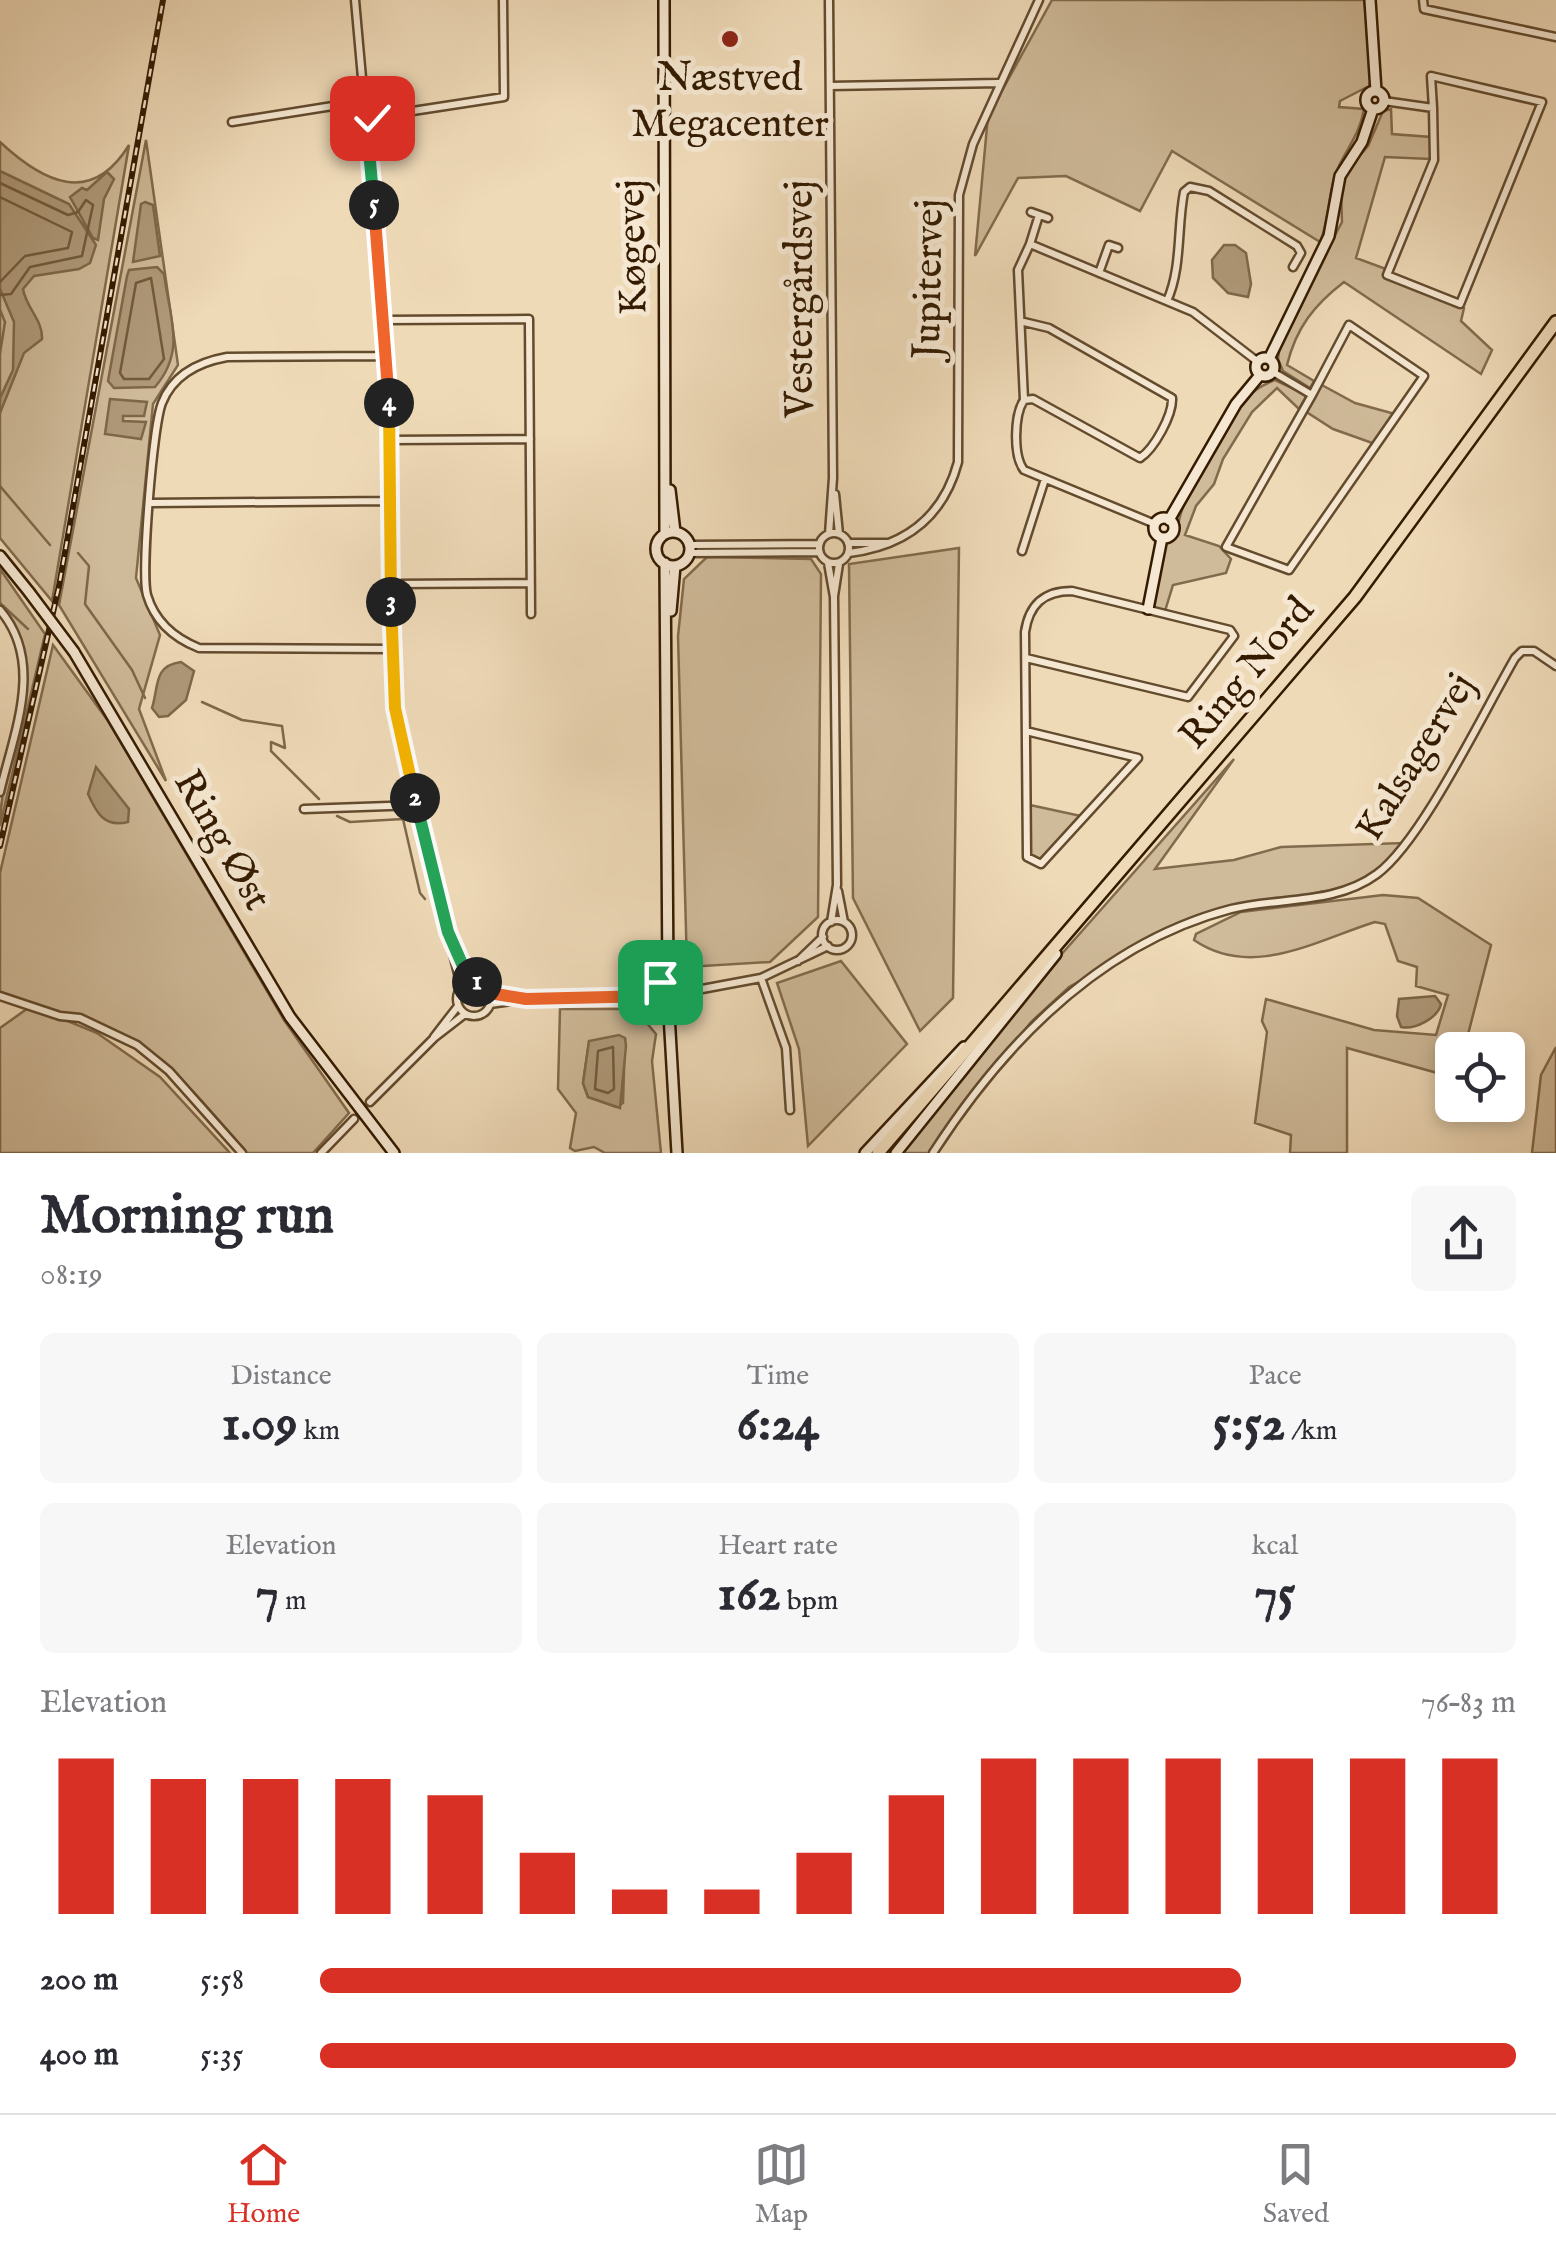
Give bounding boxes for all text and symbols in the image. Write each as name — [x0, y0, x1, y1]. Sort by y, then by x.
marker: Næstved Megacenter — [719, 28, 741, 50]
place label: Næstved Megacenter — [631, 54, 829, 151]
pin — [330, 76, 415, 161]
icon: check — [345, 91, 400, 146]
street label: Køgevej — [607, 179, 661, 315]
pin: 5 — [349, 180, 399, 230]
street label: Vestergårdsvej — [776, 180, 827, 419]
text: 5 — [369, 187, 379, 222]
street label: Jupitervej — [903, 198, 957, 364]
pin: 4 — [364, 378, 414, 428]
text: 4 — [382, 385, 396, 420]
pin: 3 — [366, 577, 416, 627]
text: 3 — [386, 584, 396, 619]
street label: Ring Nord — [1169, 587, 1327, 761]
street label: Kalsagervej — [1345, 664, 1489, 852]
street label: Ring Øst — [161, 762, 281, 920]
pin: 2 — [390, 773, 440, 823]
text: 2 — [408, 780, 422, 815]
pin — [618, 940, 703, 1025]
icon: arrive — [633, 955, 688, 1010]
pin: 1 — [452, 957, 502, 1007]
text: 1 — [472, 964, 482, 999]
map controls — [1435, 1032, 1525, 1122]
button: locate — [1435, 1032, 1525, 1122]
text: Morning run — [40, 1182, 334, 1252]
button: share — [1411, 1186, 1516, 1291]
text: 08:19 — [40, 1255, 103, 1296]
text: Distance — [230, 1359, 332, 1394]
text: Time — [747, 1359, 809, 1394]
text: Pace — [1249, 1359, 1301, 1394]
text: 1.09 — [222, 1394, 298, 1457]
text: 6:24 — [737, 1394, 819, 1457]
text: 5:52 — [1213, 1394, 1285, 1457]
text: km — [298, 1414, 340, 1449]
text: /km — [1285, 1414, 1338, 1449]
text: Elevation — [225, 1529, 337, 1564]
text: Heart rate — [718, 1529, 838, 1564]
text: kcal — [1252, 1529, 1298, 1564]
text: 7 — [255, 1564, 279, 1627]
text: 162 — [718, 1564, 781, 1627]
text: 75 — [1254, 1564, 1296, 1627]
text: m — [279, 1584, 307, 1619]
text: bpm — [781, 1584, 839, 1619]
text: Elevation — [40, 1683, 167, 1724]
text: 76–83 m — [1421, 1683, 1516, 1724]
text: 200 m — [40, 1960, 118, 2001]
text: 5:58 — [200, 1960, 244, 2001]
text: 400 m — [40, 2035, 119, 2076]
text: 5:35 — [200, 2035, 244, 2076]
tab: Home — [227, 2137, 300, 2232]
tab: Map — [754, 2137, 809, 2232]
tab: Saved — [1263, 2137, 1329, 2232]

